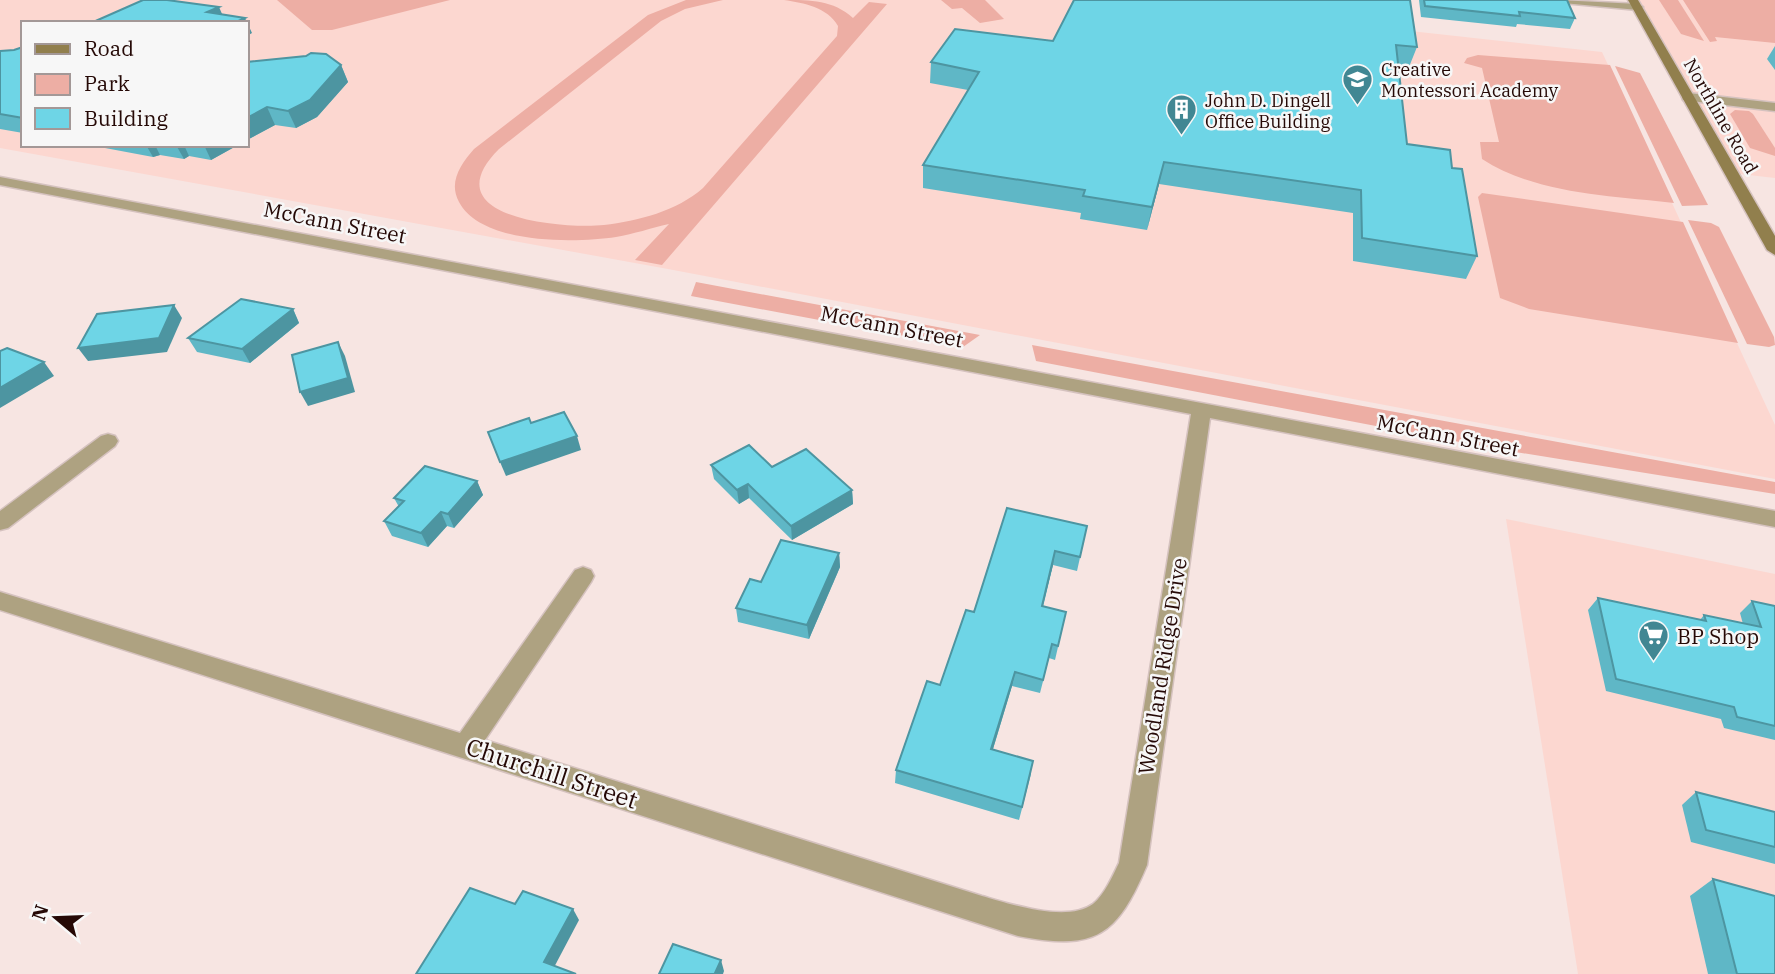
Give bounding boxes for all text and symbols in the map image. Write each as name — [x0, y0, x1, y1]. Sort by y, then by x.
legend — [21, 21, 248, 147]
text: Road — [84, 34, 134, 62]
street label: Northline Road — [1679, 54, 1763, 178]
place label: Creative Montessori Academy — [1381, 58, 1559, 102]
school or university icon: Creative Montessori Academy — [1341, 62, 1375, 106]
text: Park — [84, 69, 131, 97]
place label: John D. Dingell Office Building — [1205, 89, 1331, 133]
building icon: John D. Dingell Office Building — [1165, 93, 1199, 137]
text: Building — [84, 104, 169, 132]
street label: McCann Street — [261, 194, 409, 250]
street label: McCann Street — [818, 298, 966, 354]
street label: McCann Street — [1374, 407, 1522, 463]
street label: Woodland Ridge Drive — [1131, 556, 1193, 776]
supermarket icon: BP Shop — [1637, 619, 1671, 663]
place label: BP Shop — [1677, 622, 1759, 650]
street label: Churchill Street — [462, 730, 642, 816]
north arrow — [21, 883, 91, 953]
text: N — [26, 901, 54, 923]

